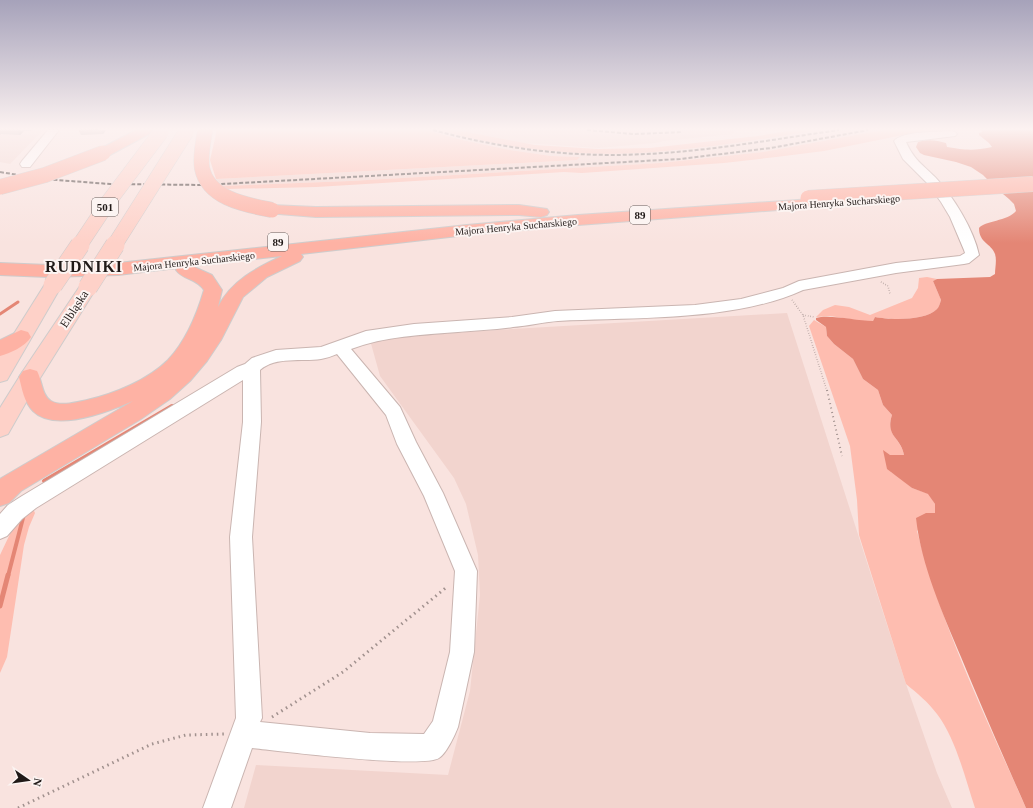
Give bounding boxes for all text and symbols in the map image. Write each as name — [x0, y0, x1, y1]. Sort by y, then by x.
street label: Majora Henryka Sucharskiego — [778, 193, 900, 212]
road number: 501 — [92, 198, 118, 216]
road number: 89 — [630, 206, 650, 224]
street label: Majora Henryka Sucharskiego — [455, 216, 577, 237]
road number: 89 — [268, 233, 288, 251]
street label: Majora Henryka Sucharskiego — [133, 250, 255, 273]
district label: RUDNIKI — [45, 258, 123, 275]
street label: Elbląska — [57, 287, 91, 330]
north arrow — [8, 760, 48, 800]
text: N — [31, 777, 44, 788]

